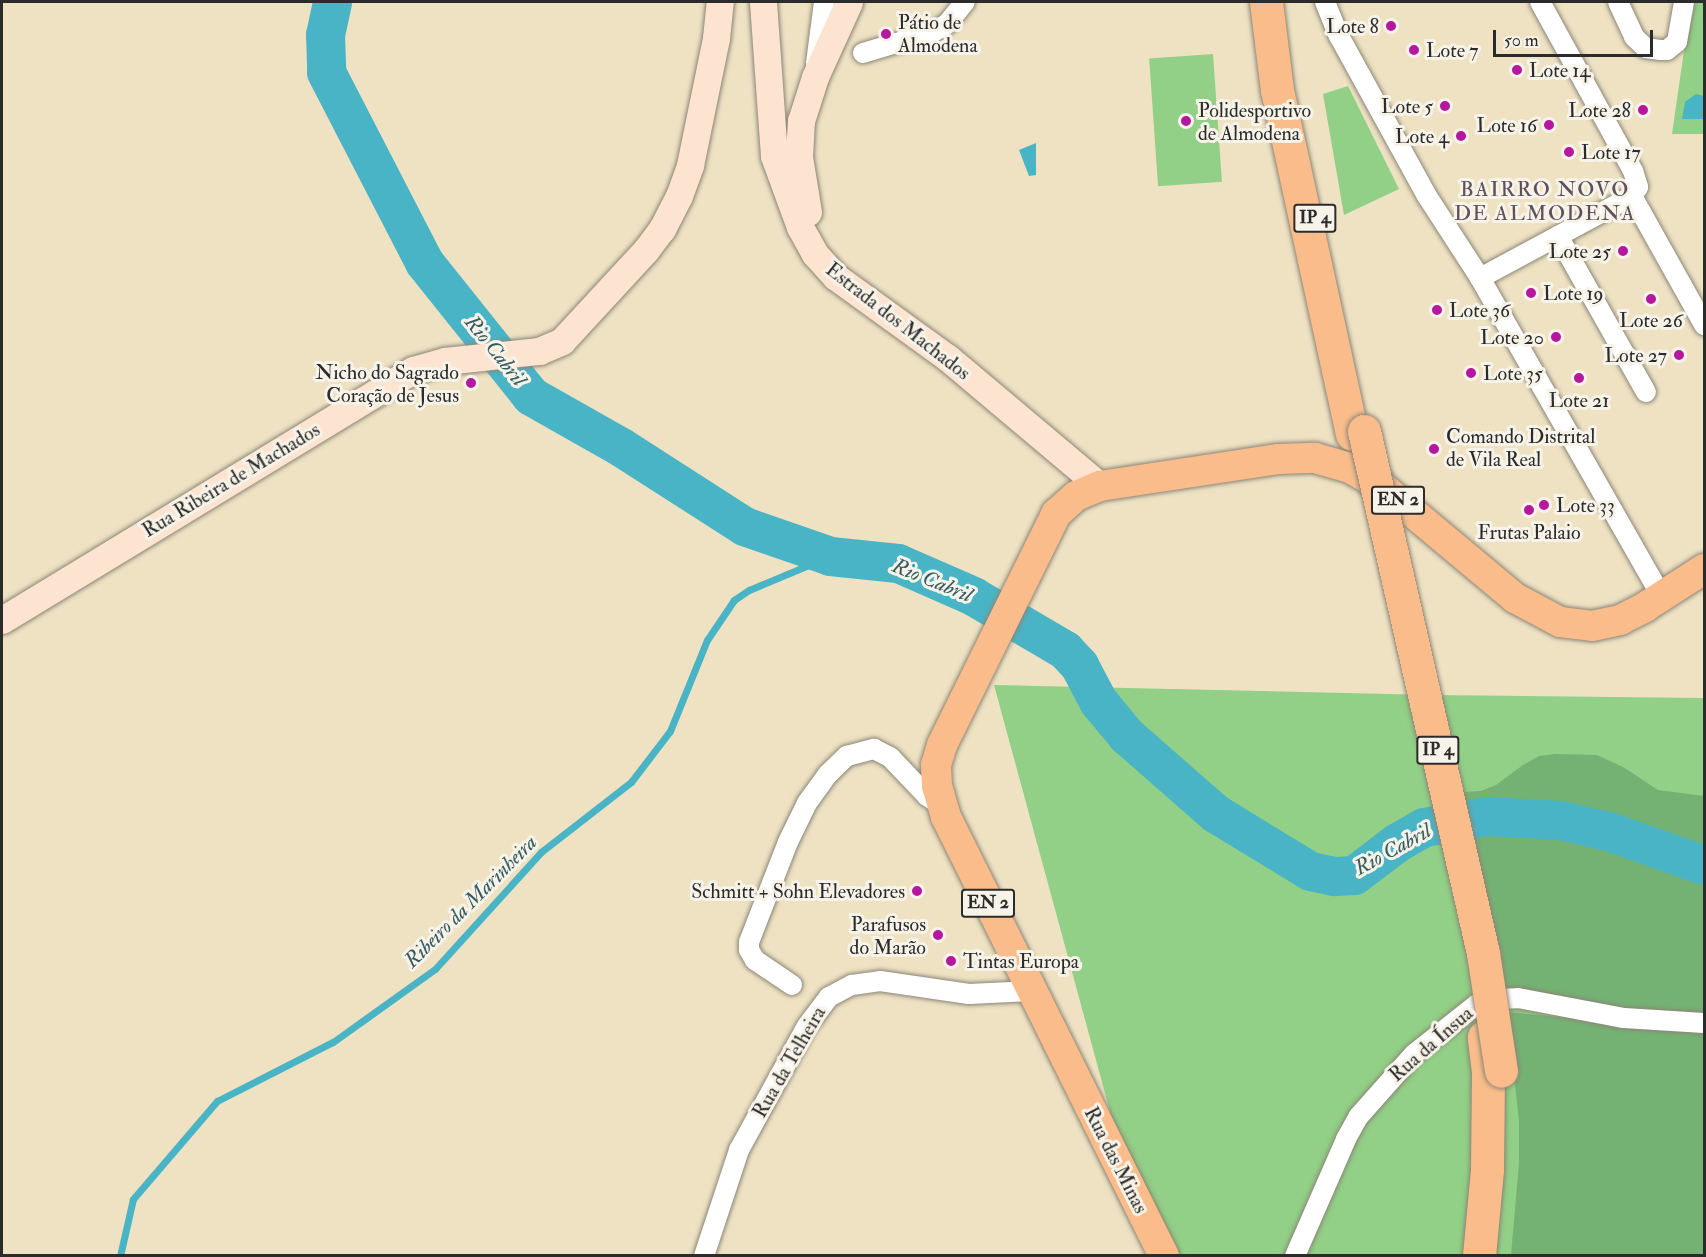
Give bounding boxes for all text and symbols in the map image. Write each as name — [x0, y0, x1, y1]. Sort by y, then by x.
place label: Pátio de Almodena — [898, 11, 978, 58]
place label: Lote 8 — [1326, 14, 1379, 38]
scale bar — [1496, 18, 1656, 56]
marker: Lote 8 — [1384, 19, 1398, 33]
marker: Pátio de Almodena — [879, 27, 893, 41]
text: 50 m — [1504, 29, 1539, 52]
place label: Lote 7 — [1426, 38, 1478, 62]
marker: Lote 7 — [1407, 43, 1421, 57]
place label: Lote 14 — [1529, 58, 1590, 82]
marker: Lote 14 — [1510, 63, 1524, 77]
place label: Lote 5 — [1381, 94, 1433, 118]
place label: Polidesportivo de Almodena — [1198, 98, 1311, 145]
place label: Lote 28 — [1568, 98, 1631, 122]
marker: Lote 5 — [1438, 99, 1452, 113]
marker: Lote 28 — [1636, 103, 1650, 117]
place label: Lote 16 — [1477, 113, 1537, 137]
marker: Polidesportivo de Almodena — [1179, 114, 1193, 128]
marker: Lote 16 — [1542, 118, 1556, 132]
place label: Lote 4 — [1395, 124, 1449, 148]
marker: Lote 4 — [1454, 129, 1468, 143]
place label: Lote 17 — [1581, 140, 1641, 164]
marker: Lote 17 — [1562, 145, 1576, 159]
district label: BAIRRO NOVO DE ALMODENA — [1454, 177, 1636, 227]
road number: IP 4 — [1292, 203, 1338, 233]
place label: Lote 25 — [1549, 239, 1611, 263]
marker: Lote 25 — [1616, 244, 1630, 258]
street label: Estrada dos Machados — [821, 257, 975, 385]
place label: Lote 19 — [1543, 281, 1604, 305]
marker: Lote 19 — [1524, 286, 1538, 300]
marker: Lote 26 — [1644, 292, 1658, 306]
place label: Lote 36 — [1449, 298, 1510, 322]
marker: Lote 36 — [1430, 303, 1444, 317]
place label: Lote 26 — [1619, 308, 1683, 332]
water label: Rio Cabril — [459, 311, 531, 391]
place label: Lote 20 — [1480, 325, 1544, 349]
marker: Lote 20 — [1549, 330, 1563, 344]
place label: Lote 27 — [1604, 343, 1667, 367]
marker: Lote 27 — [1672, 348, 1686, 362]
place label: Nicho do Sagrado Coração de Jesus — [316, 360, 459, 407]
place label: Lote 35 — [1483, 361, 1543, 385]
marker: Lote 35 — [1464, 366, 1478, 380]
marker: Lote 21 — [1572, 371, 1586, 385]
marker: Nicho do Sagrado Coração de Jesus — [464, 376, 478, 390]
place label: Lote 21 — [1549, 388, 1609, 412]
street label: Rua Ribeira de Machados — [138, 417, 324, 543]
place label: Comando Distrital de Vila Real — [1446, 425, 1595, 472]
marker: Comando Distrital de Vila Real — [1427, 442, 1441, 456]
road number: EN 2 — [1371, 485, 1425, 515]
place label: Lote 33 — [1556, 493, 1615, 517]
marker: Lote 33 — [1537, 498, 1551, 512]
marker: Frutas Palaio — [1522, 503, 1536, 517]
place label: Frutas Palaio — [1477, 520, 1581, 544]
water label: Rio Cabril — [888, 554, 976, 608]
road number: IP 4 — [1416, 735, 1460, 765]
water label: Rio Cabril — [1350, 819, 1436, 881]
water label: Ribeiro da Marinheira — [399, 830, 543, 974]
place label: Schmitt + Sohn Elevadores — [691, 879, 905, 903]
marker: Schmitt + Sohn Elevadores — [910, 884, 924, 898]
road number: EN 2 — [961, 888, 1015, 918]
place label: Parafusos do Marão — [850, 912, 926, 959]
marker: Parafusos do Marão — [931, 928, 945, 942]
place label: Tintas Europa — [963, 949, 1079, 973]
marker: Tintas Europa — [944, 954, 958, 968]
street label: Rua da Ínsua — [1384, 1001, 1478, 1087]
street label: Rua da Telheira — [747, 1002, 831, 1122]
street label: Rua das Minas — [1079, 1103, 1153, 1217]

